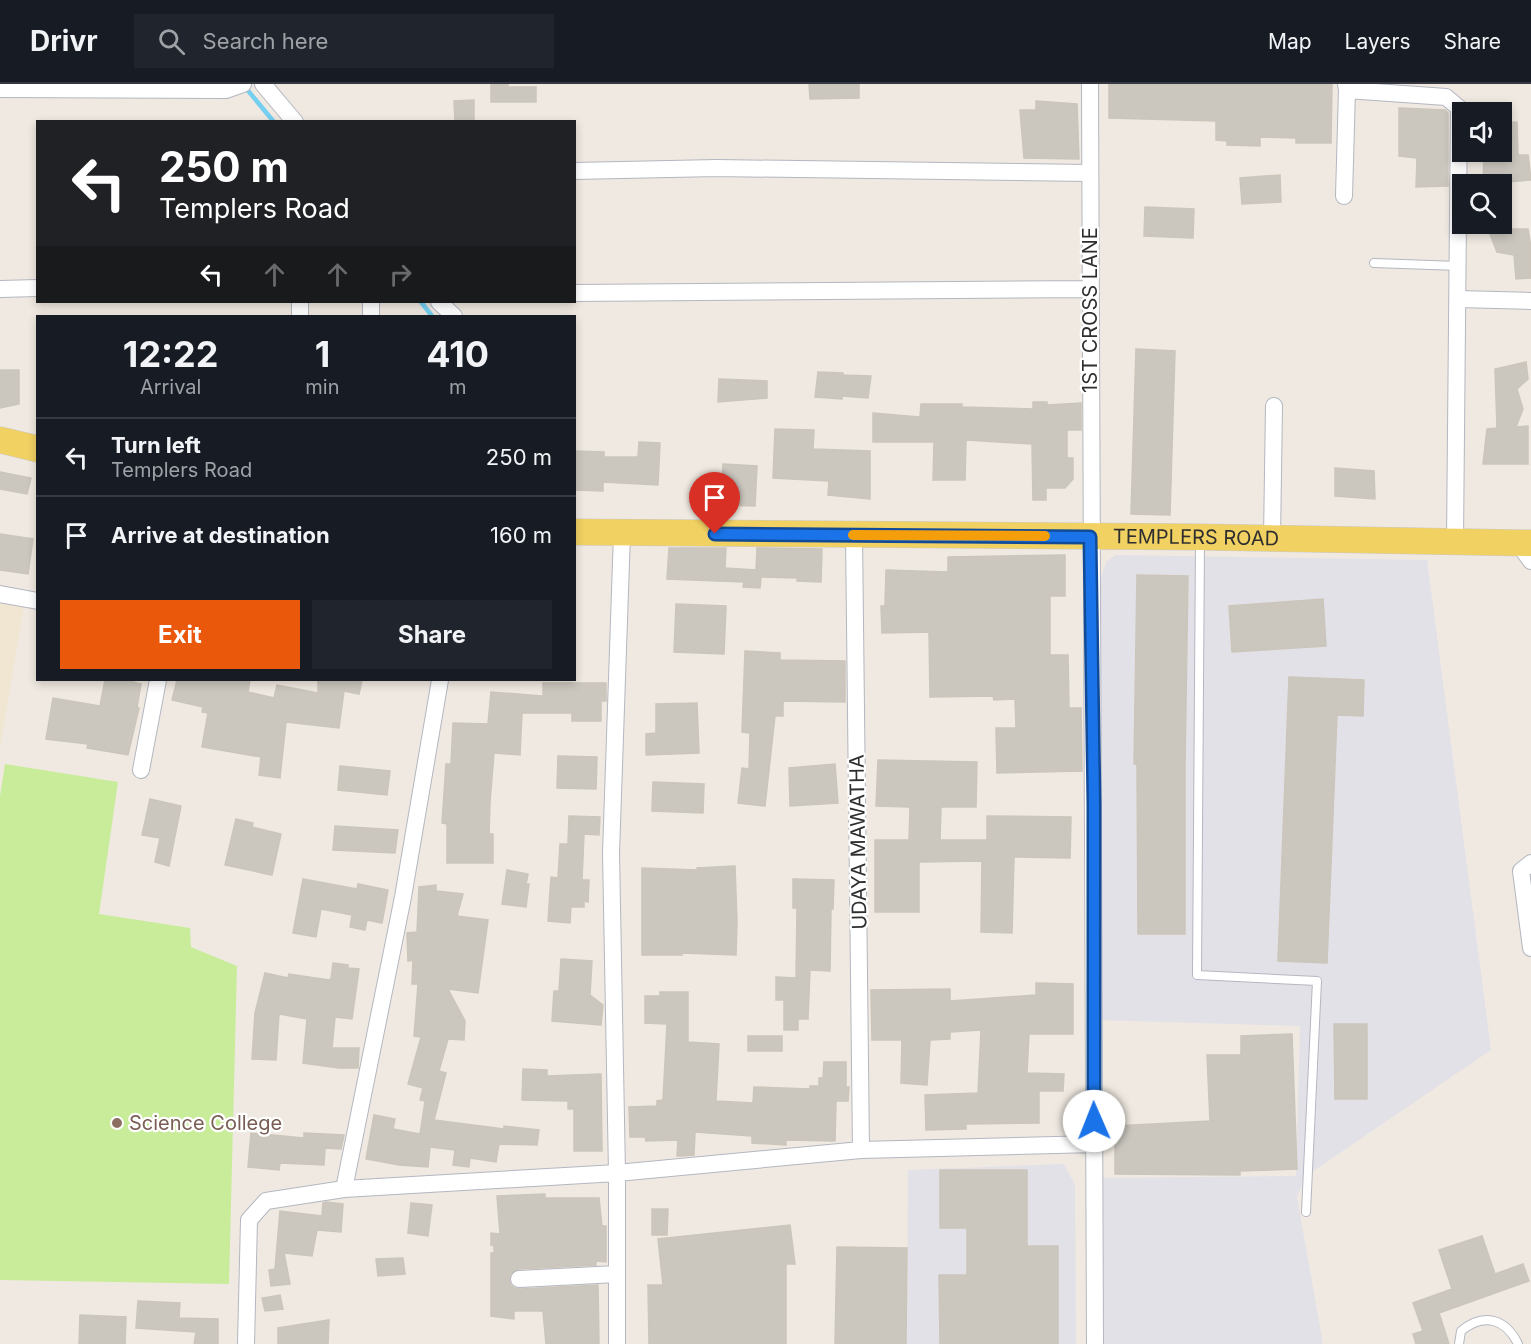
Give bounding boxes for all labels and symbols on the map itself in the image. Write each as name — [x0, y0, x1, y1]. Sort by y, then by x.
street label: 1ST CROSS LANE — [1078, 227, 1102, 393]
pin — [689, 472, 740, 534]
street label: TEMPLERS ROAD — [1113, 524, 1279, 550]
street label: UDAYA MAWATHA — [844, 754, 872, 930]
position arrow — [1062, 1089, 1126, 1153]
place label: Science College — [129, 1111, 282, 1135]
marker: Science College — [110, 1116, 124, 1130]

